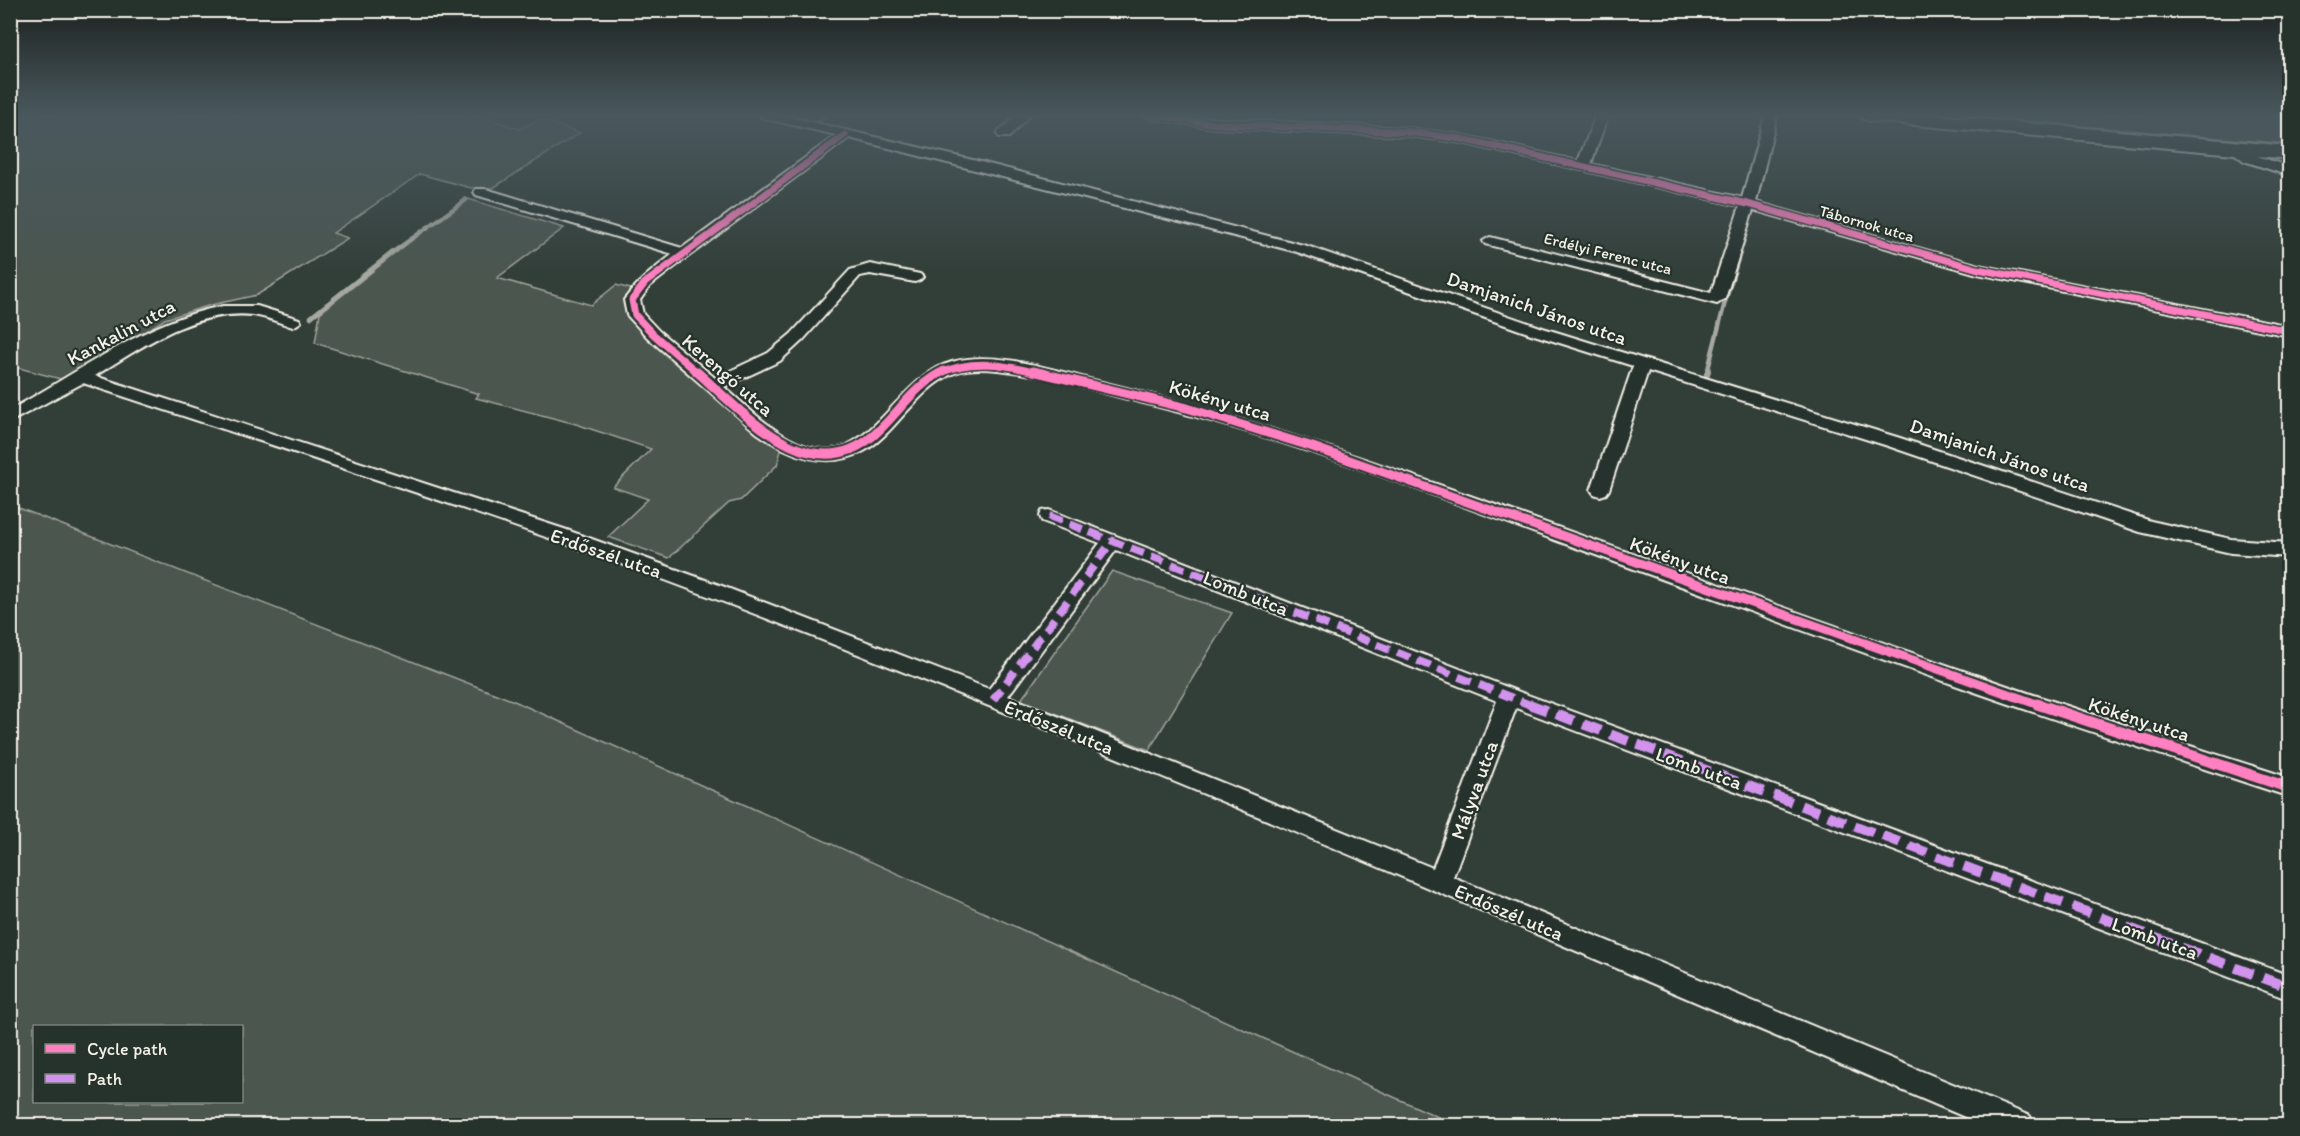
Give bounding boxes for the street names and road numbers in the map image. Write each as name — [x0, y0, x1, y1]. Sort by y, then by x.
street label: Tábornok utca — [1817, 201, 1917, 246]
street label: Erdélyi Ferenc utca — [1542, 228, 1674, 279]
street label: Damjanich János utca — [1444, 266, 1631, 350]
street label: Kankalin utca — [63, 293, 179, 370]
street label: Kerengő utca — [677, 329, 779, 422]
street label: Kökény utca — [1166, 374, 1274, 426]
street label: Damjanich János utca — [1907, 413, 2094, 497]
street label: Erdőszél utca — [547, 523, 665, 583]
street label: Kökény utca — [1627, 531, 1734, 589]
street label: Lomb utca — [1200, 565, 1293, 621]
street label: Kökény utca — [2085, 691, 2193, 747]
street label: Erdőszél utca — [1001, 694, 1117, 760]
street label: Mályva utca — [1445, 737, 1503, 843]
street label: Lomb utca — [1652, 741, 1746, 795]
street label: Erdőszél utca — [1451, 878, 1567, 946]
street label: Lomb utca — [2108, 911, 2202, 965]

